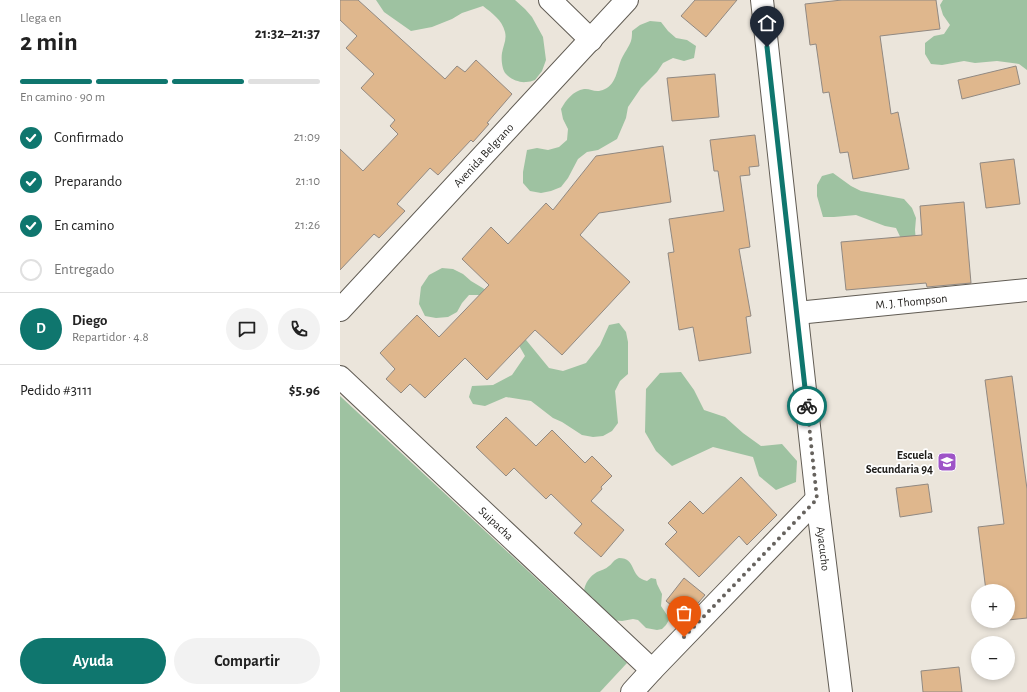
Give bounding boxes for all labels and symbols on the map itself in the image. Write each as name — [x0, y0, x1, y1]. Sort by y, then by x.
pin — [750, 6, 784, 47]
street label: Avenida Belgrano — [451, 121, 516, 189]
street label: M. J. Thompson — [875, 292, 948, 311]
courier — [787, 386, 827, 426]
place label: Escuela Secundaria 94 — [866, 449, 933, 475]
school or university icon: Escuela Secundaria 94 — [936, 451, 958, 473]
street label: Suipacha — [476, 504, 516, 543]
street label: Ayacucho — [814, 526, 832, 572]
pin — [667, 596, 701, 637]

